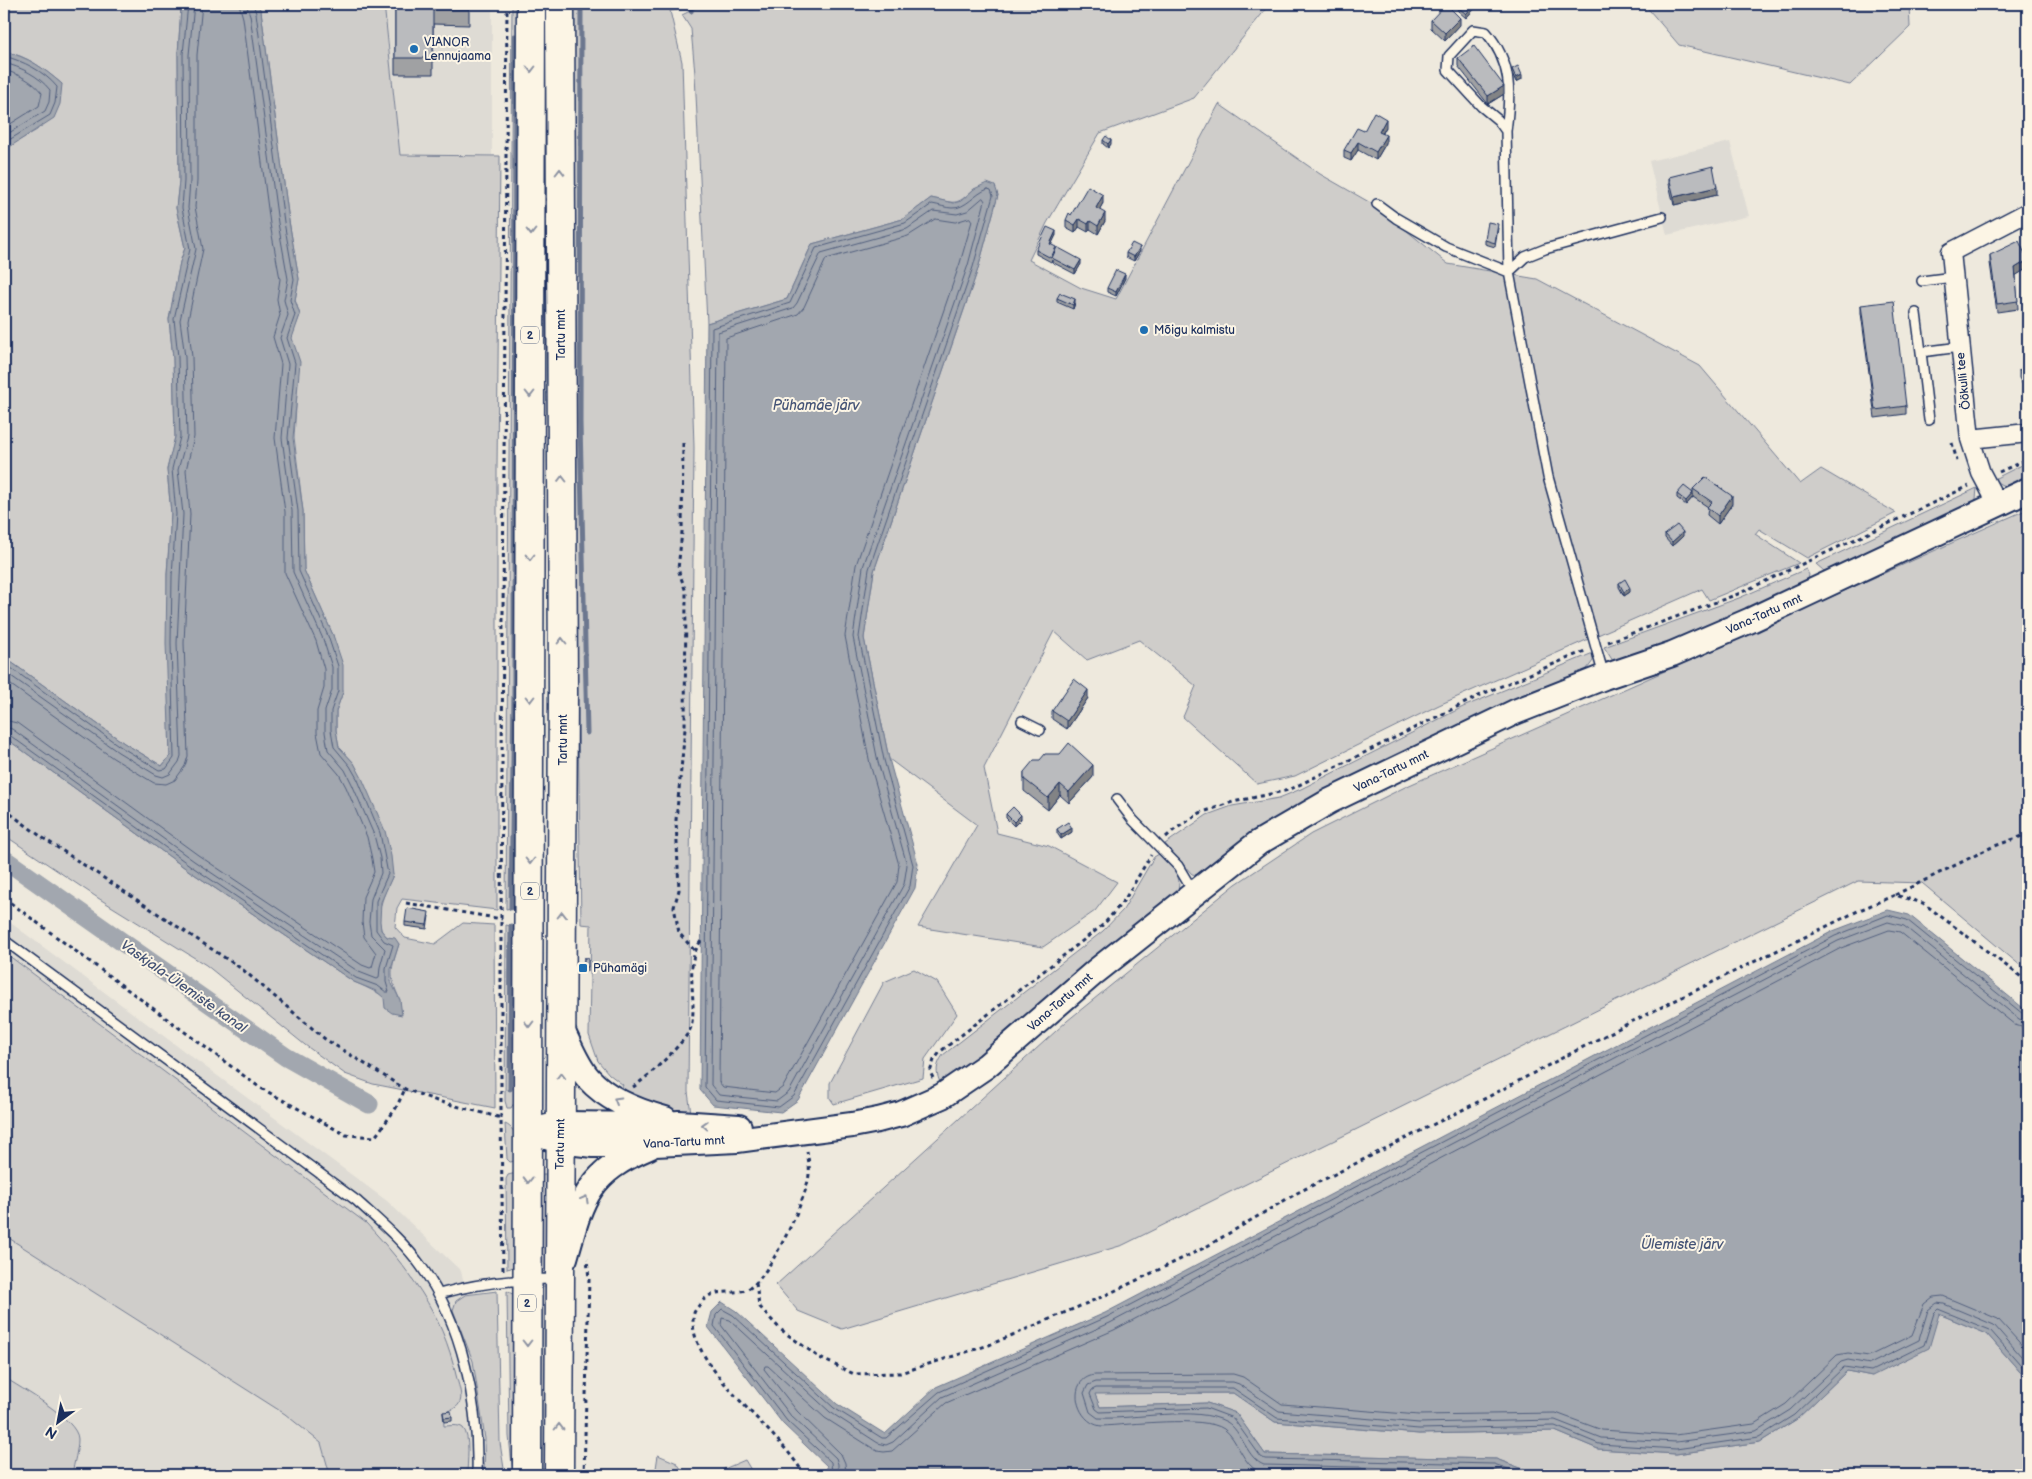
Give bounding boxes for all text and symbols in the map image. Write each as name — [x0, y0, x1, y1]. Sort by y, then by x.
place label: VIANOR Lennujaama — [424, 35, 491, 64]
marker: VIANOR Lennujaama — [408, 43, 420, 55]
one-way arrow — [526, 66, 536, 73]
one-way arrow — [555, 168, 565, 176]
one-way arrow — [526, 228, 536, 236]
street label: Tartu mnt — [554, 309, 569, 361]
place label: Mõigu kalmistu — [1154, 323, 1235, 338]
marker: Mõigu kalmistu — [1138, 324, 1150, 336]
road number: 2 — [521, 326, 539, 344]
street label: Öökulli tee — [1952, 352, 1974, 410]
one-way arrow — [525, 390, 535, 398]
water label: Pühamäe järv — [773, 397, 861, 414]
one-way arrow — [556, 474, 567, 482]
one-way arrow — [525, 553, 535, 561]
street label: Vana-Tartu mnt — [1724, 591, 1805, 638]
one-way arrow — [557, 637, 568, 645]
one-way arrow — [525, 695, 535, 703]
street label: Tartu mnt — [556, 714, 571, 766]
street label: Vana-Tartu mnt — [1351, 747, 1431, 796]
one-way arrow — [525, 858, 535, 865]
road number: 2 — [521, 882, 539, 899]
one-way arrow — [557, 911, 567, 918]
water label: Vaskjala-Ülemiste kanal — [117, 936, 251, 1037]
place label: Pühamägi — [593, 961, 647, 976]
marker: Pühamägi — [577, 962, 589, 974]
street label: Vana-Tartu mnt — [1025, 970, 1096, 1035]
one-way arrow — [524, 1020, 534, 1028]
one-way arrow — [556, 1072, 566, 1080]
one-way arrow — [613, 1096, 622, 1106]
street label: Tartu mnt — [553, 1118, 568, 1170]
one-way arrow — [701, 1119, 709, 1130]
street label: Vana-Tartu mnt — [643, 1133, 725, 1152]
one-way arrow — [523, 1177, 534, 1185]
one-way arrow — [579, 1195, 589, 1204]
water label: Ülemiste järv — [1641, 1235, 1724, 1253]
road number: 2 — [518, 1295, 536, 1312]
one-way arrow — [522, 1340, 532, 1347]
north arrow — [32, 1396, 82, 1446]
one-way arrow — [554, 1422, 564, 1430]
text: N — [42, 1423, 60, 1443]

